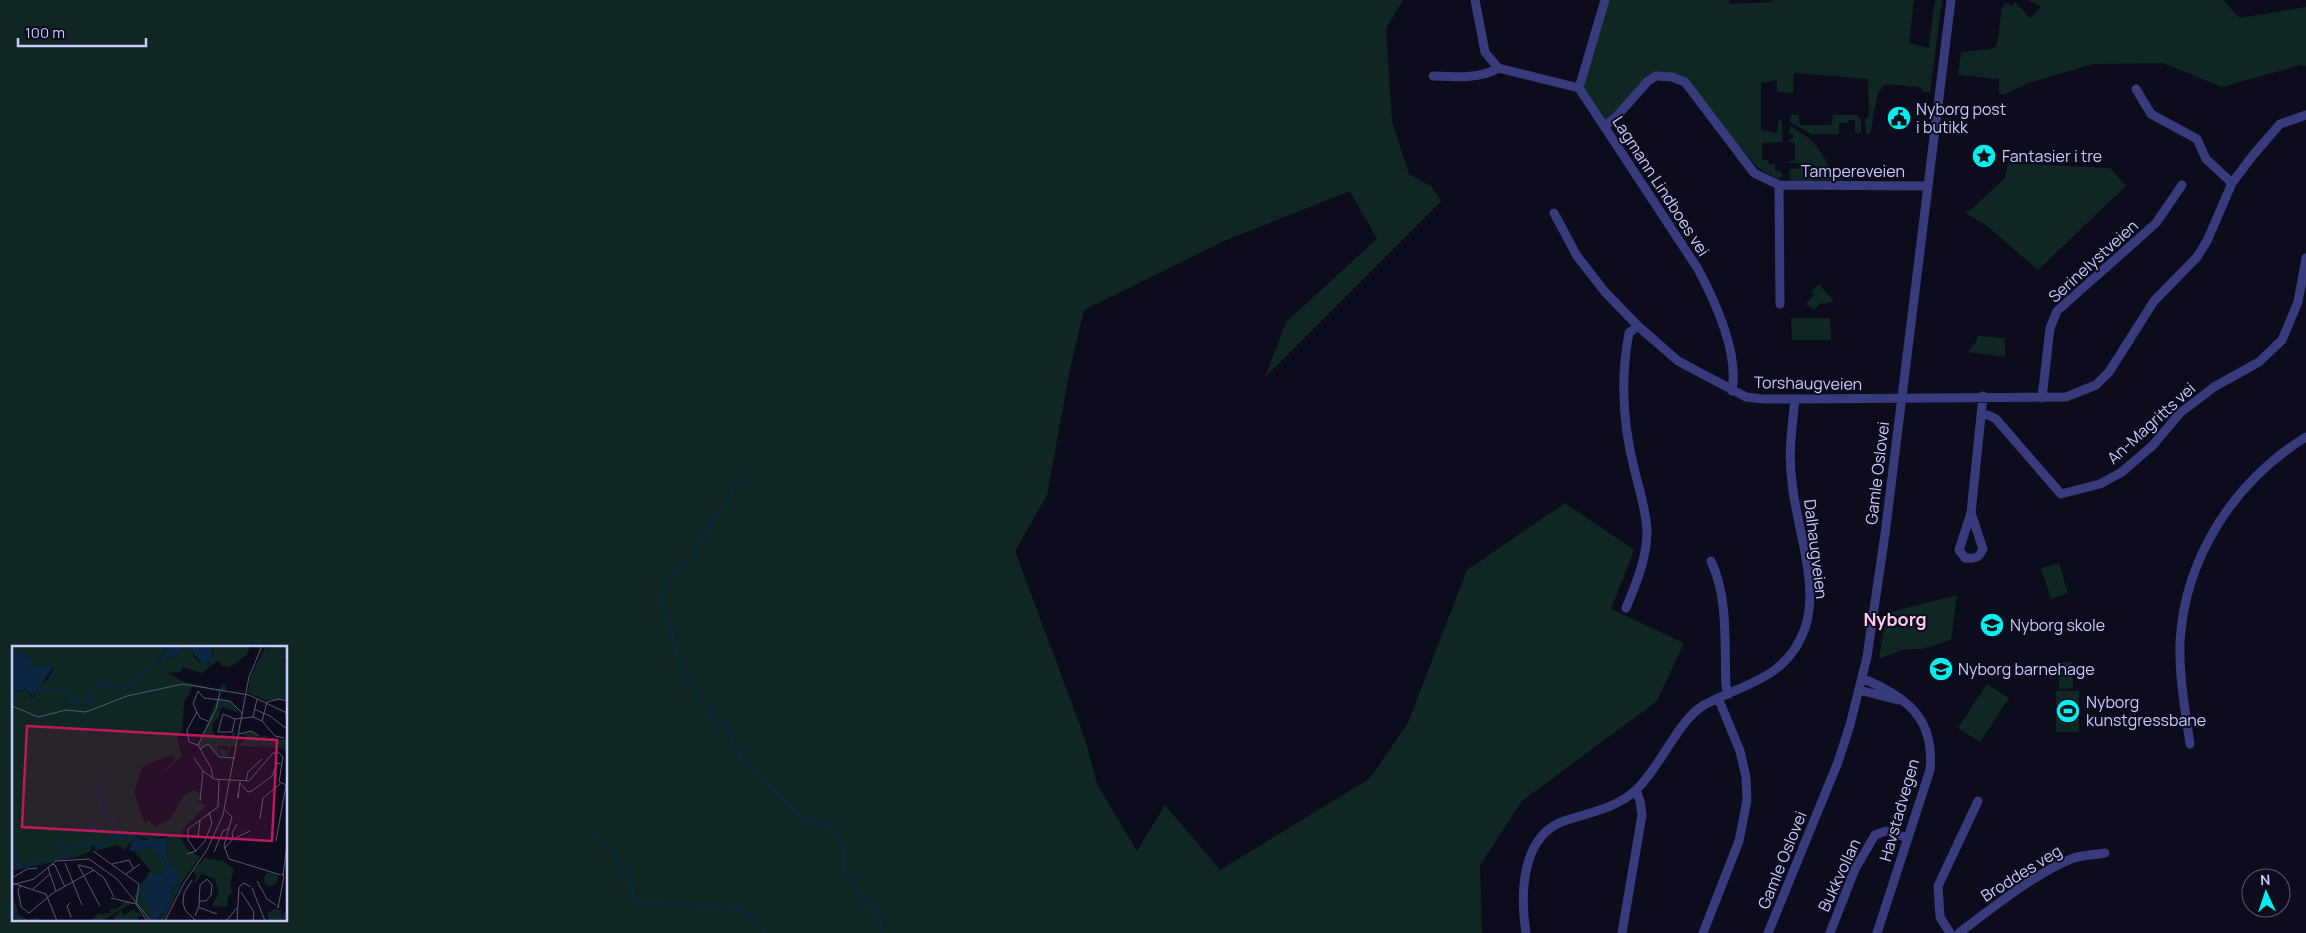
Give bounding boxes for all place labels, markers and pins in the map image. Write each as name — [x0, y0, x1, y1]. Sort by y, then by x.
place label: Nyborg post i butikk — [1916, 98, 2006, 138]
public building icon: Nyborg post i butikk — [1886, 105, 1912, 131]
place icon: Fantasier i tre — [1971, 143, 1997, 169]
place label: Fantasier i tre — [2002, 145, 2102, 167]
school or university icon: Nyborg skole — [1979, 612, 2005, 638]
place label: Nyborg skole — [2010, 614, 2105, 636]
school or university icon: Nyborg barnehage — [1928, 656, 1954, 682]
place label: Nyborg barnehage — [1958, 658, 2095, 680]
place label: Nyborg kunstgressbane — [2086, 691, 2206, 731]
sports icon: Nyborg kunstgressbane — [2055, 698, 2081, 724]

